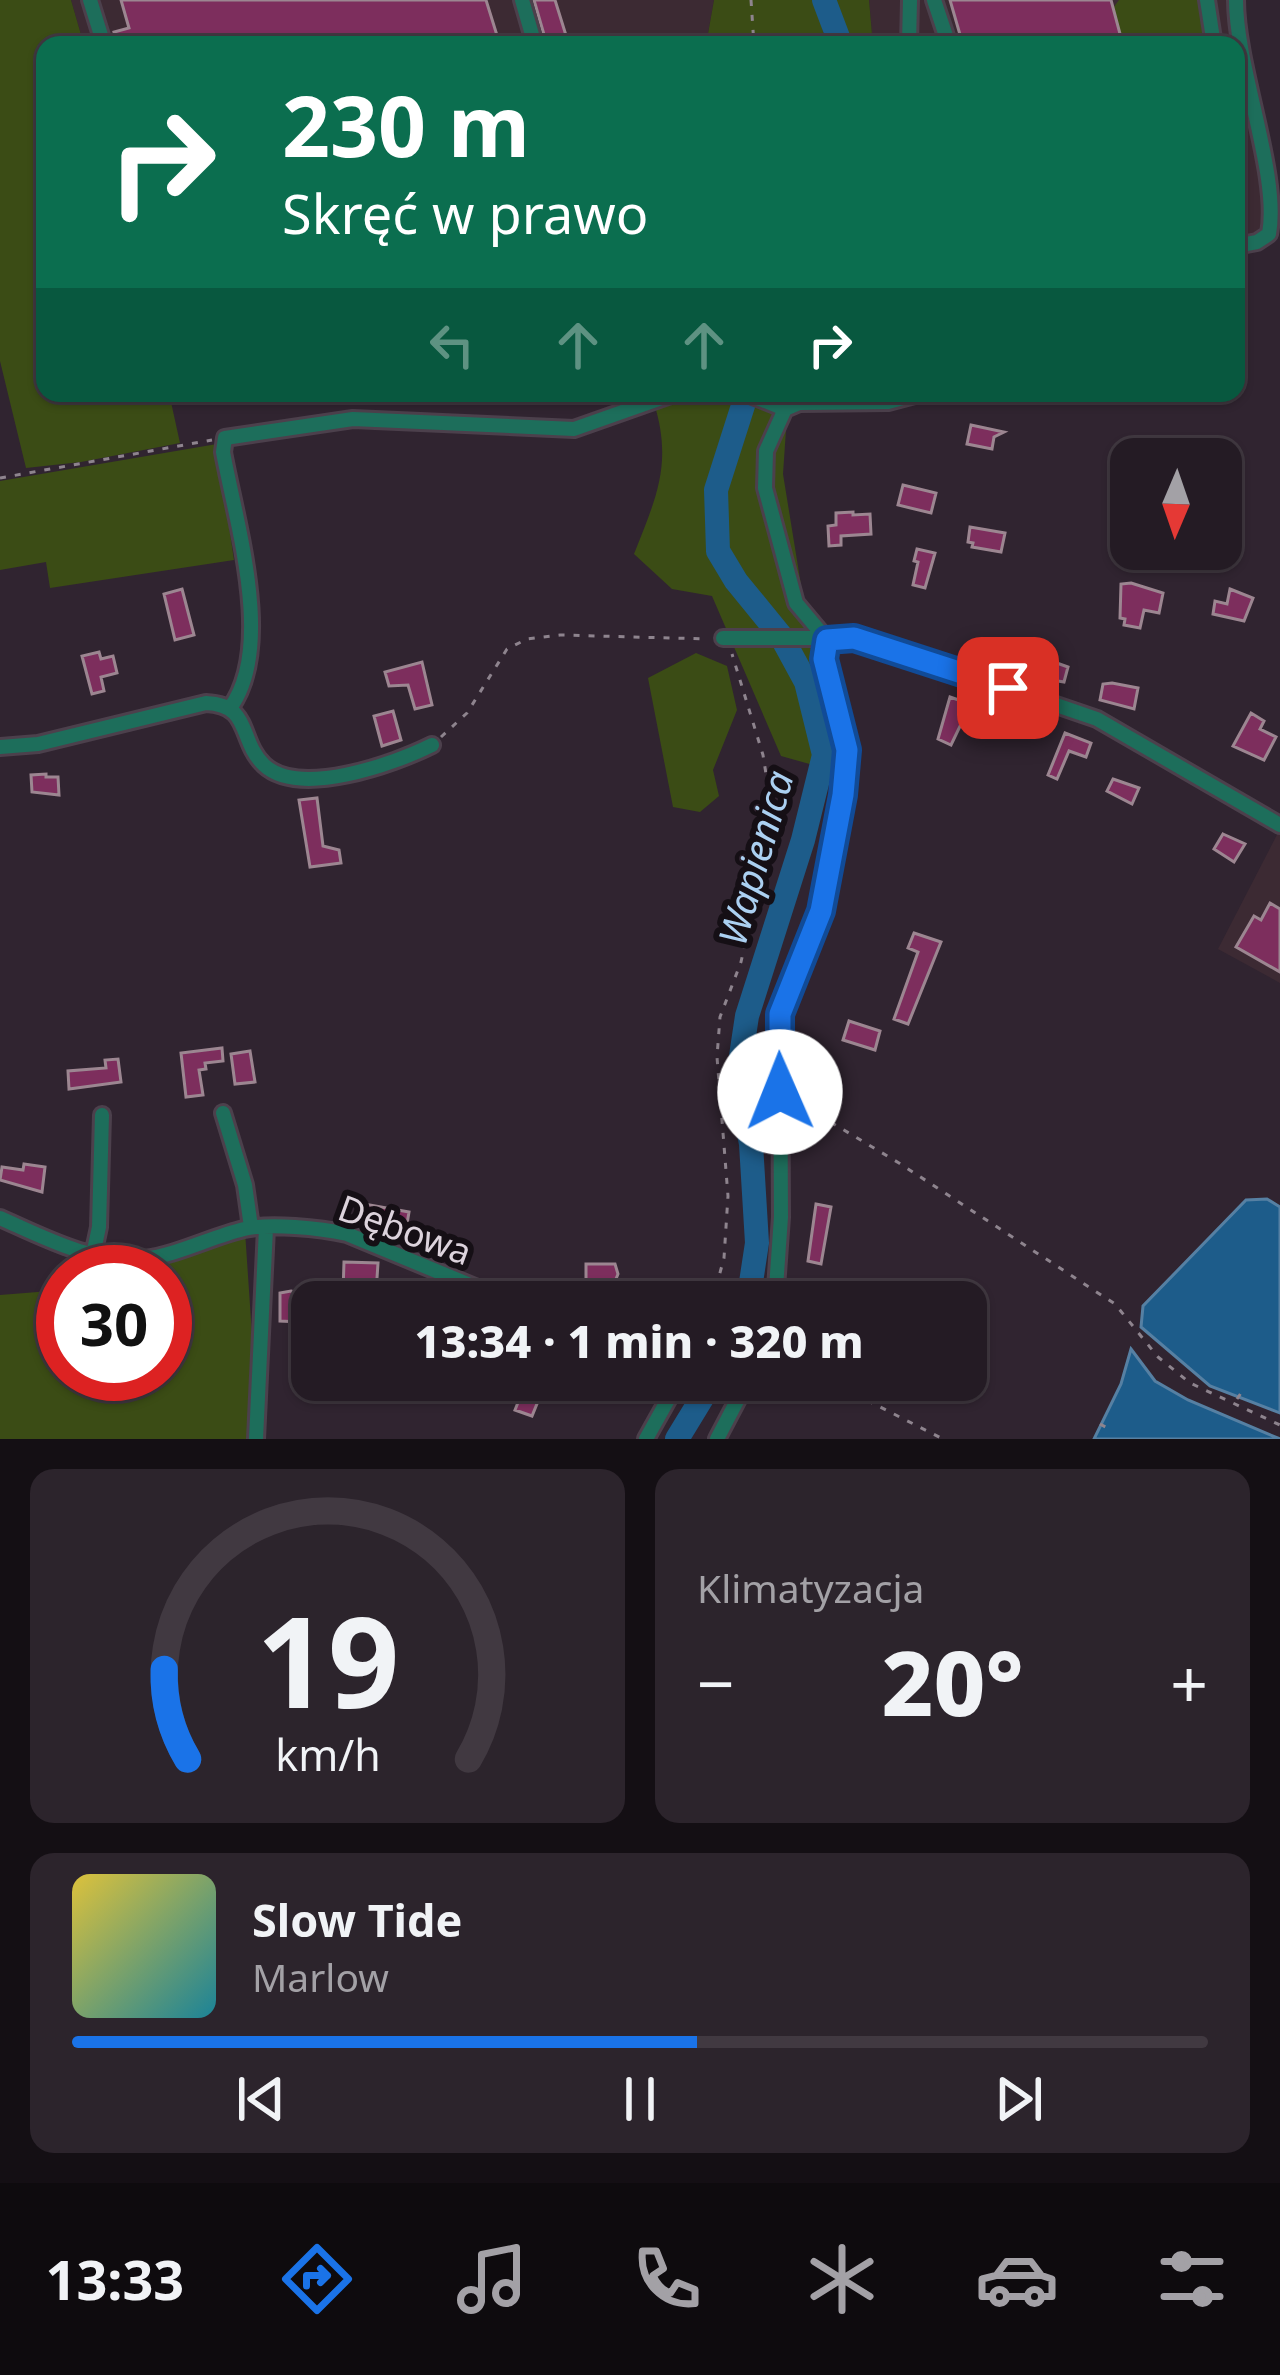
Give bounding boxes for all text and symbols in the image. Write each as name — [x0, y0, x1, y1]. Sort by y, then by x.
text: 230 m — [282, 67, 530, 182]
icon: right — [84, 84, 240, 240]
text: Skręć w prawo — [282, 176, 648, 250]
icon: left — [419, 312, 485, 378]
icon: ahead — [545, 312, 611, 378]
icon: ahead — [671, 312, 737, 378]
icon: right — [797, 312, 863, 378]
north arrow — [1110, 438, 1242, 570]
map controls — [1110, 438, 1242, 570]
pin — [957, 637, 1059, 739]
icon: arrive — [975, 655, 1041, 721]
water label: Wapienica — [704, 764, 805, 951]
position arrow — [717, 1029, 843, 1155]
street label: Dębowa — [332, 1183, 479, 1276]
speed limit sign: 30 — [36, 1245, 192, 1401]
text: 13:34 · 1 min · 320 m — [414, 1310, 864, 1371]
text: Klimatyzacja — [697, 1561, 924, 1614]
text: 19 — [256, 1575, 399, 1745]
text: 20° — [881, 1620, 1024, 1742]
text: − — [697, 1637, 735, 1727]
text: + — [1170, 1637, 1208, 1727]
text: km/h — [275, 1725, 380, 1784]
text: Slow Tide — [252, 1889, 462, 1950]
text: Marlow — [252, 1950, 389, 2003]
icon: previous — [228, 2066, 294, 2132]
icon: pause — [607, 2066, 673, 2132]
icon: next — [986, 2066, 1052, 2132]
icon: directions — [275, 2237, 359, 2321]
icon: music — [450, 2237, 534, 2321]
icon: phone — [625, 2237, 709, 2321]
icon: climate — [800, 2237, 884, 2321]
icon: car — [975, 2237, 1059, 2321]
icon: filters — [1150, 2237, 1234, 2321]
text: 13:33 — [46, 2242, 184, 2316]

